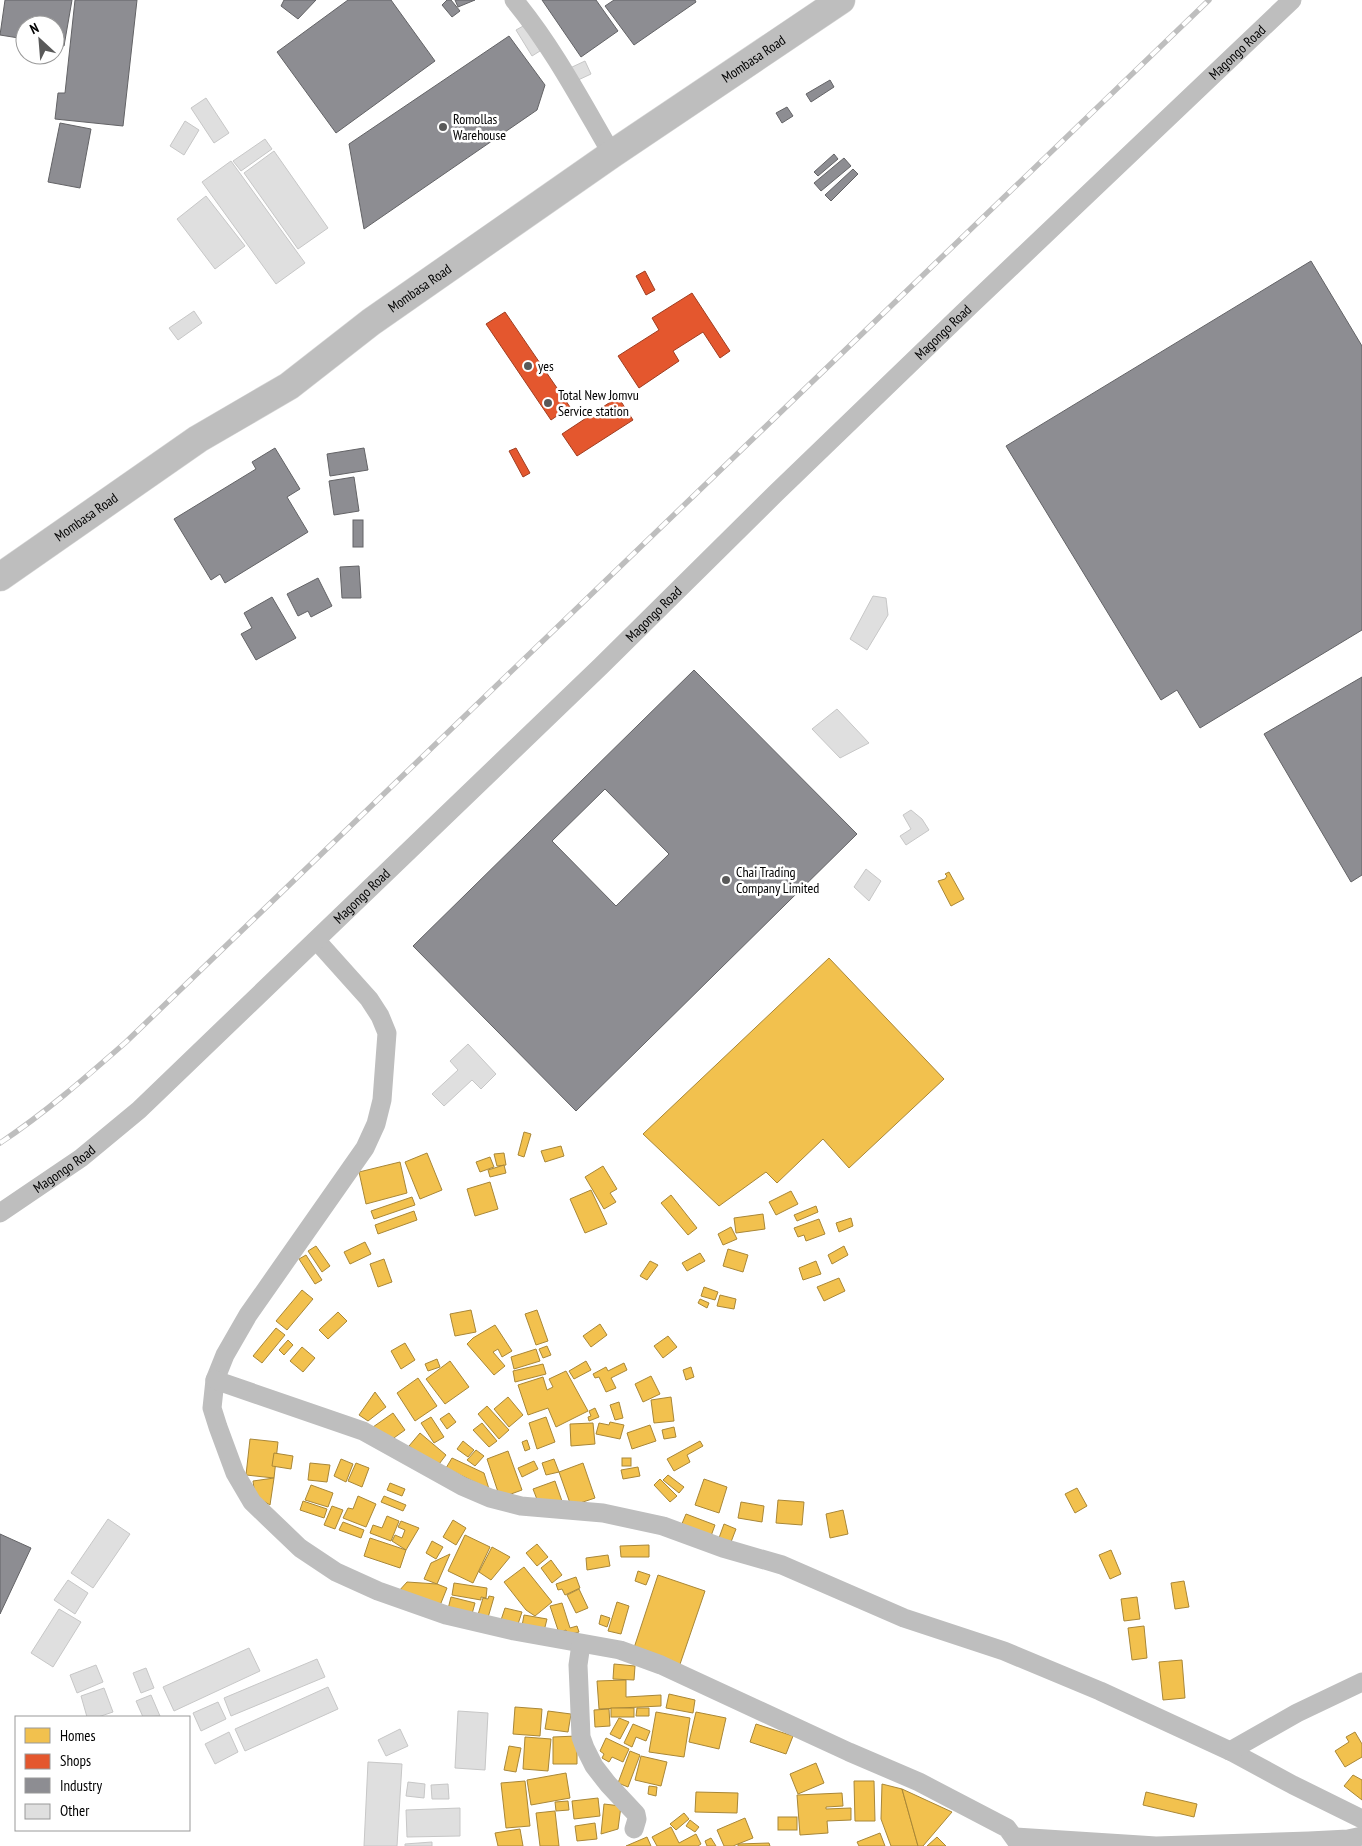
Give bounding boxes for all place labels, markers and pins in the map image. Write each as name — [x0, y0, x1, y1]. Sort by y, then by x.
place label: Romollas Warehouse — [453, 110, 506, 144]
marker: Romollas Warehouse — [437, 121, 449, 133]
place label: yes — [538, 357, 554, 375]
marker: yes — [522, 360, 534, 372]
place label: Total New Jomvu Service station — [558, 386, 639, 420]
marker: Total New Jomvu Service station — [542, 397, 554, 409]
place label: Chai Trading Company Limited — [736, 863, 819, 897]
marker: Chai Trading Company Limited — [720, 874, 732, 886]

